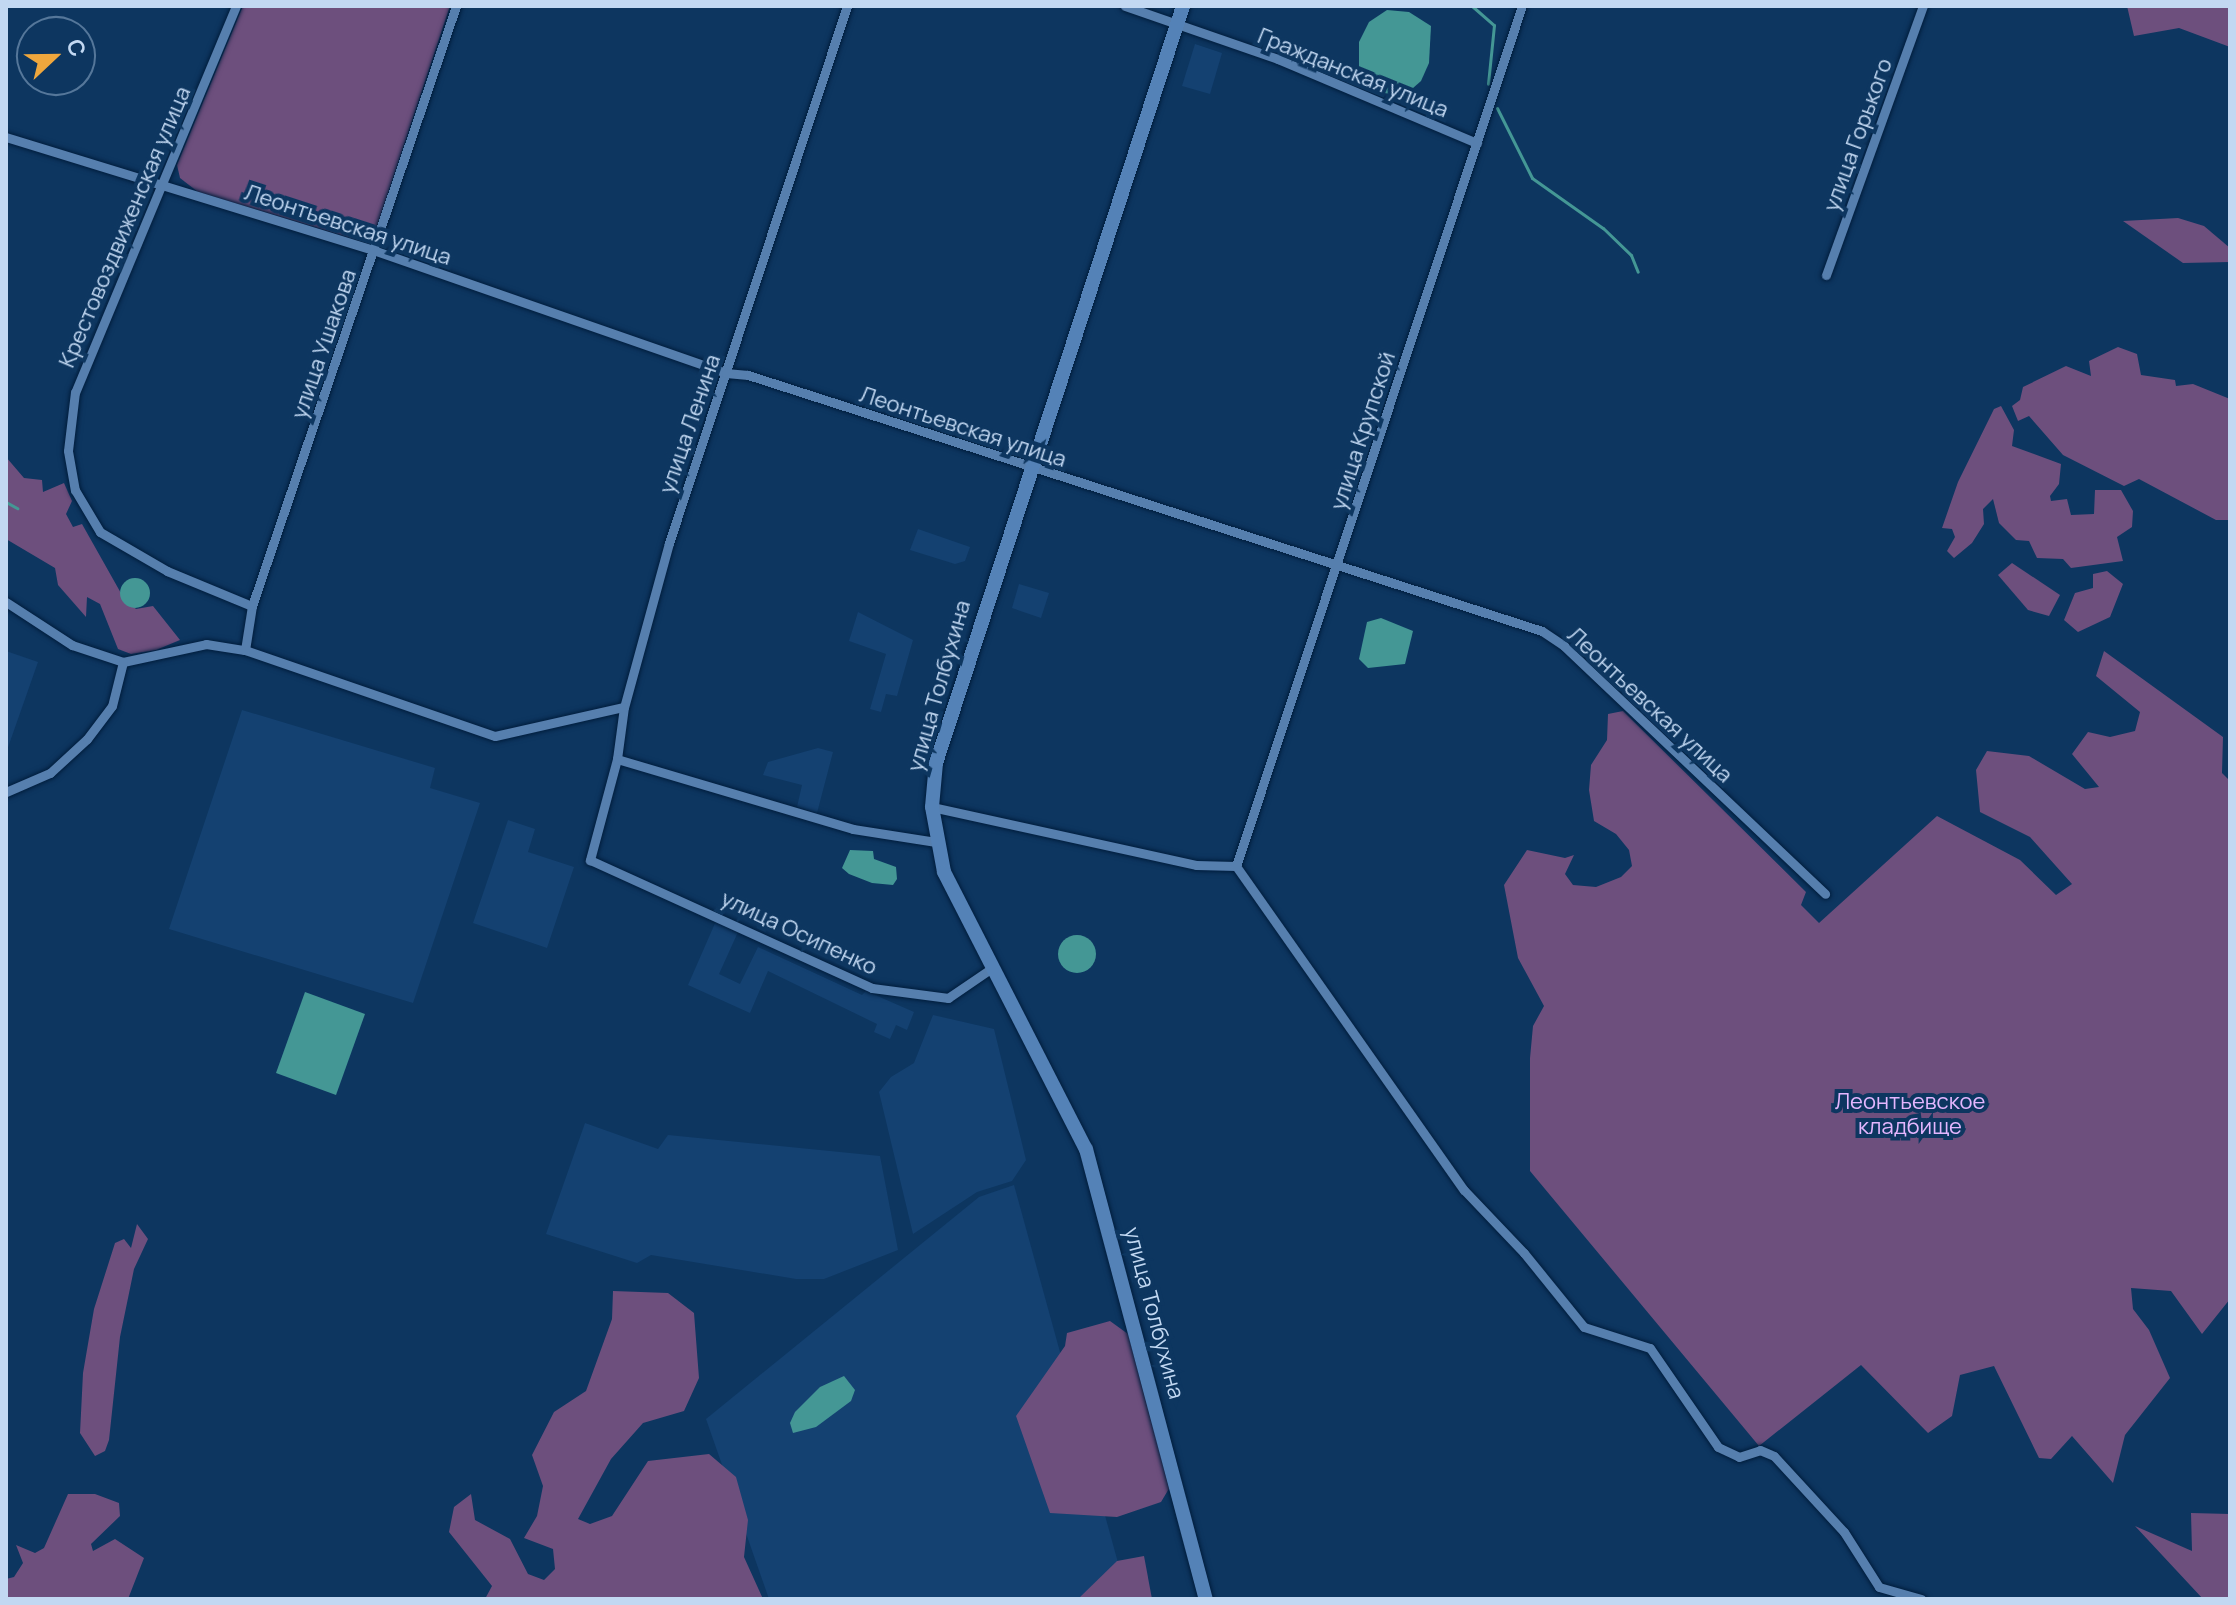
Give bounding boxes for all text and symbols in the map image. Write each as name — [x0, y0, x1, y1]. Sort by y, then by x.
north arrow — [16, 16, 96, 96]
street label: Гражданская улица — [1254, 23, 1452, 123]
text: С — [59, 35, 93, 61]
street label: улица Горького — [1818, 55, 1898, 215]
street label: Крестовоздвиженская улица — [54, 83, 196, 371]
street label: Леонтьевская улица — [241, 179, 455, 271]
street label: улица Ушакова — [286, 266, 362, 422]
street label: улица Крупской — [1325, 349, 1401, 513]
street label: улица Ленина — [654, 351, 726, 497]
street label: Леонтьевская улица — [856, 381, 1070, 473]
street label: улица Толбухина — [902, 597, 976, 775]
street label: Леонтьевская улица — [1562, 622, 1738, 788]
street label: улица Осипенко — [717, 885, 881, 981]
park label: Леонтьевское кладбище — [1835, 1088, 1985, 1140]
street label: улица Толбухина — [1118, 1224, 1190, 1402]

